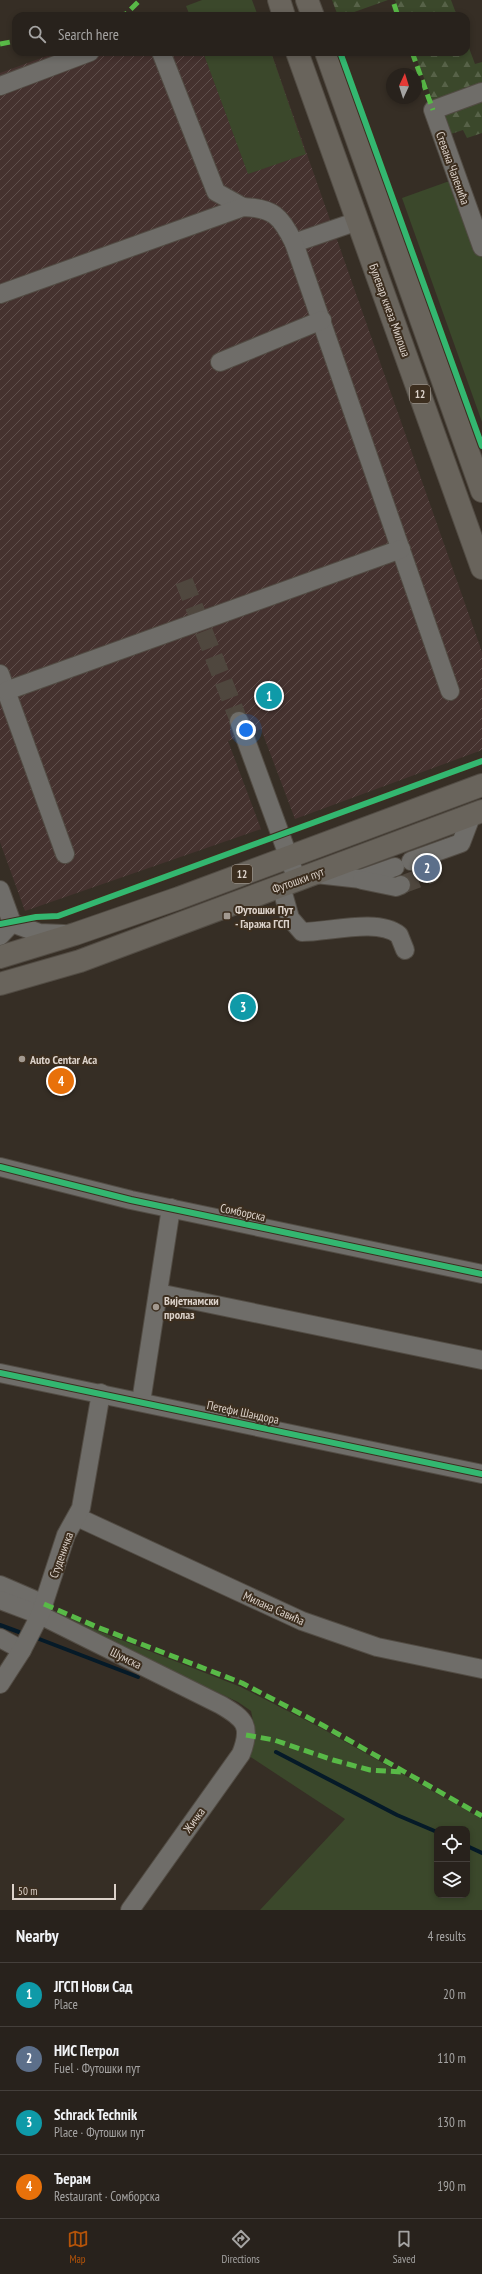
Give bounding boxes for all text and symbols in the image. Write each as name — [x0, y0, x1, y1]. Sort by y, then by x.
search box — [12, 12, 470, 56]
icon: search — [26, 23, 48, 45]
text: Search here — [58, 25, 119, 44]
north arrow — [386, 68, 422, 104]
street label: Стевана Чаленића — [433, 129, 473, 207]
street label: Булевар кнеза Милоша — [366, 261, 414, 359]
road number: 12 — [410, 385, 430, 403]
pin: 1 — [256, 681, 282, 711]
your location — [236, 720, 256, 740]
pin: 2 — [414, 853, 440, 883]
street label: Футошки пут — [270, 864, 326, 896]
road number: 12 — [232, 865, 252, 883]
place label: Футошки Пут - Гаража ГСП — [235, 902, 294, 931]
marker: Футошки Пут - Гаража ГСП — [222, 911, 232, 921]
pin: 3 — [230, 992, 256, 1022]
place label: Auto Centar Aca — [29, 1052, 97, 1067]
marker: Auto Centar Aca — [17, 1054, 27, 1064]
pin: 4 — [48, 1066, 74, 1096]
street label: Сомборска — [219, 1200, 267, 1224]
place label: Вијетнамски пролаз — [164, 1293, 219, 1322]
marker: Вијетнамски пролаз — [151, 1302, 161, 1312]
street label: Петефи Шандора — [206, 1397, 281, 1427]
street label: Студеничка — [46, 1530, 76, 1580]
street label: Милана Савића — [241, 1588, 307, 1628]
street label: Шумска — [108, 1644, 144, 1672]
street label: Жичка — [179, 1804, 208, 1836]
map controls — [434, 1826, 470, 1898]
button: locate — [434, 1826, 470, 1862]
button: layers — [434, 1862, 470, 1898]
scale bar — [12, 1882, 116, 1901]
text: 50 m — [18, 1884, 37, 1898]
text: Nearby — [16, 1925, 59, 1947]
text: 4 results — [427, 1928, 466, 1945]
text: ЈГСП Нови Сад — [54, 1977, 132, 1996]
text: 1 — [26, 1986, 32, 2003]
text: 20 m — [443, 1986, 466, 2003]
text: Place — [54, 1996, 78, 2013]
text: НИС Петрол — [54, 2041, 119, 2060]
text: 2 — [26, 2050, 32, 2067]
text: 110 m — [437, 2050, 466, 2067]
text: Fuel · Футошки пут — [54, 2060, 140, 2077]
text: Schrack Technik — [54, 2105, 137, 2124]
text: 3 — [26, 2114, 32, 2131]
text: 130 m — [437, 2114, 466, 2131]
text: Place · Футошки пут — [54, 2124, 145, 2141]
text: Ђерам — [54, 2169, 91, 2188]
text: 4 — [26, 2178, 32, 2195]
text: 190 m — [437, 2178, 466, 2195]
text: Restaurant · Сомборска — [54, 2188, 160, 2205]
tab: Map — [67, 2228, 89, 2266]
tab: Directions — [222, 2228, 260, 2266]
tab: Saved — [393, 2228, 415, 2266]

